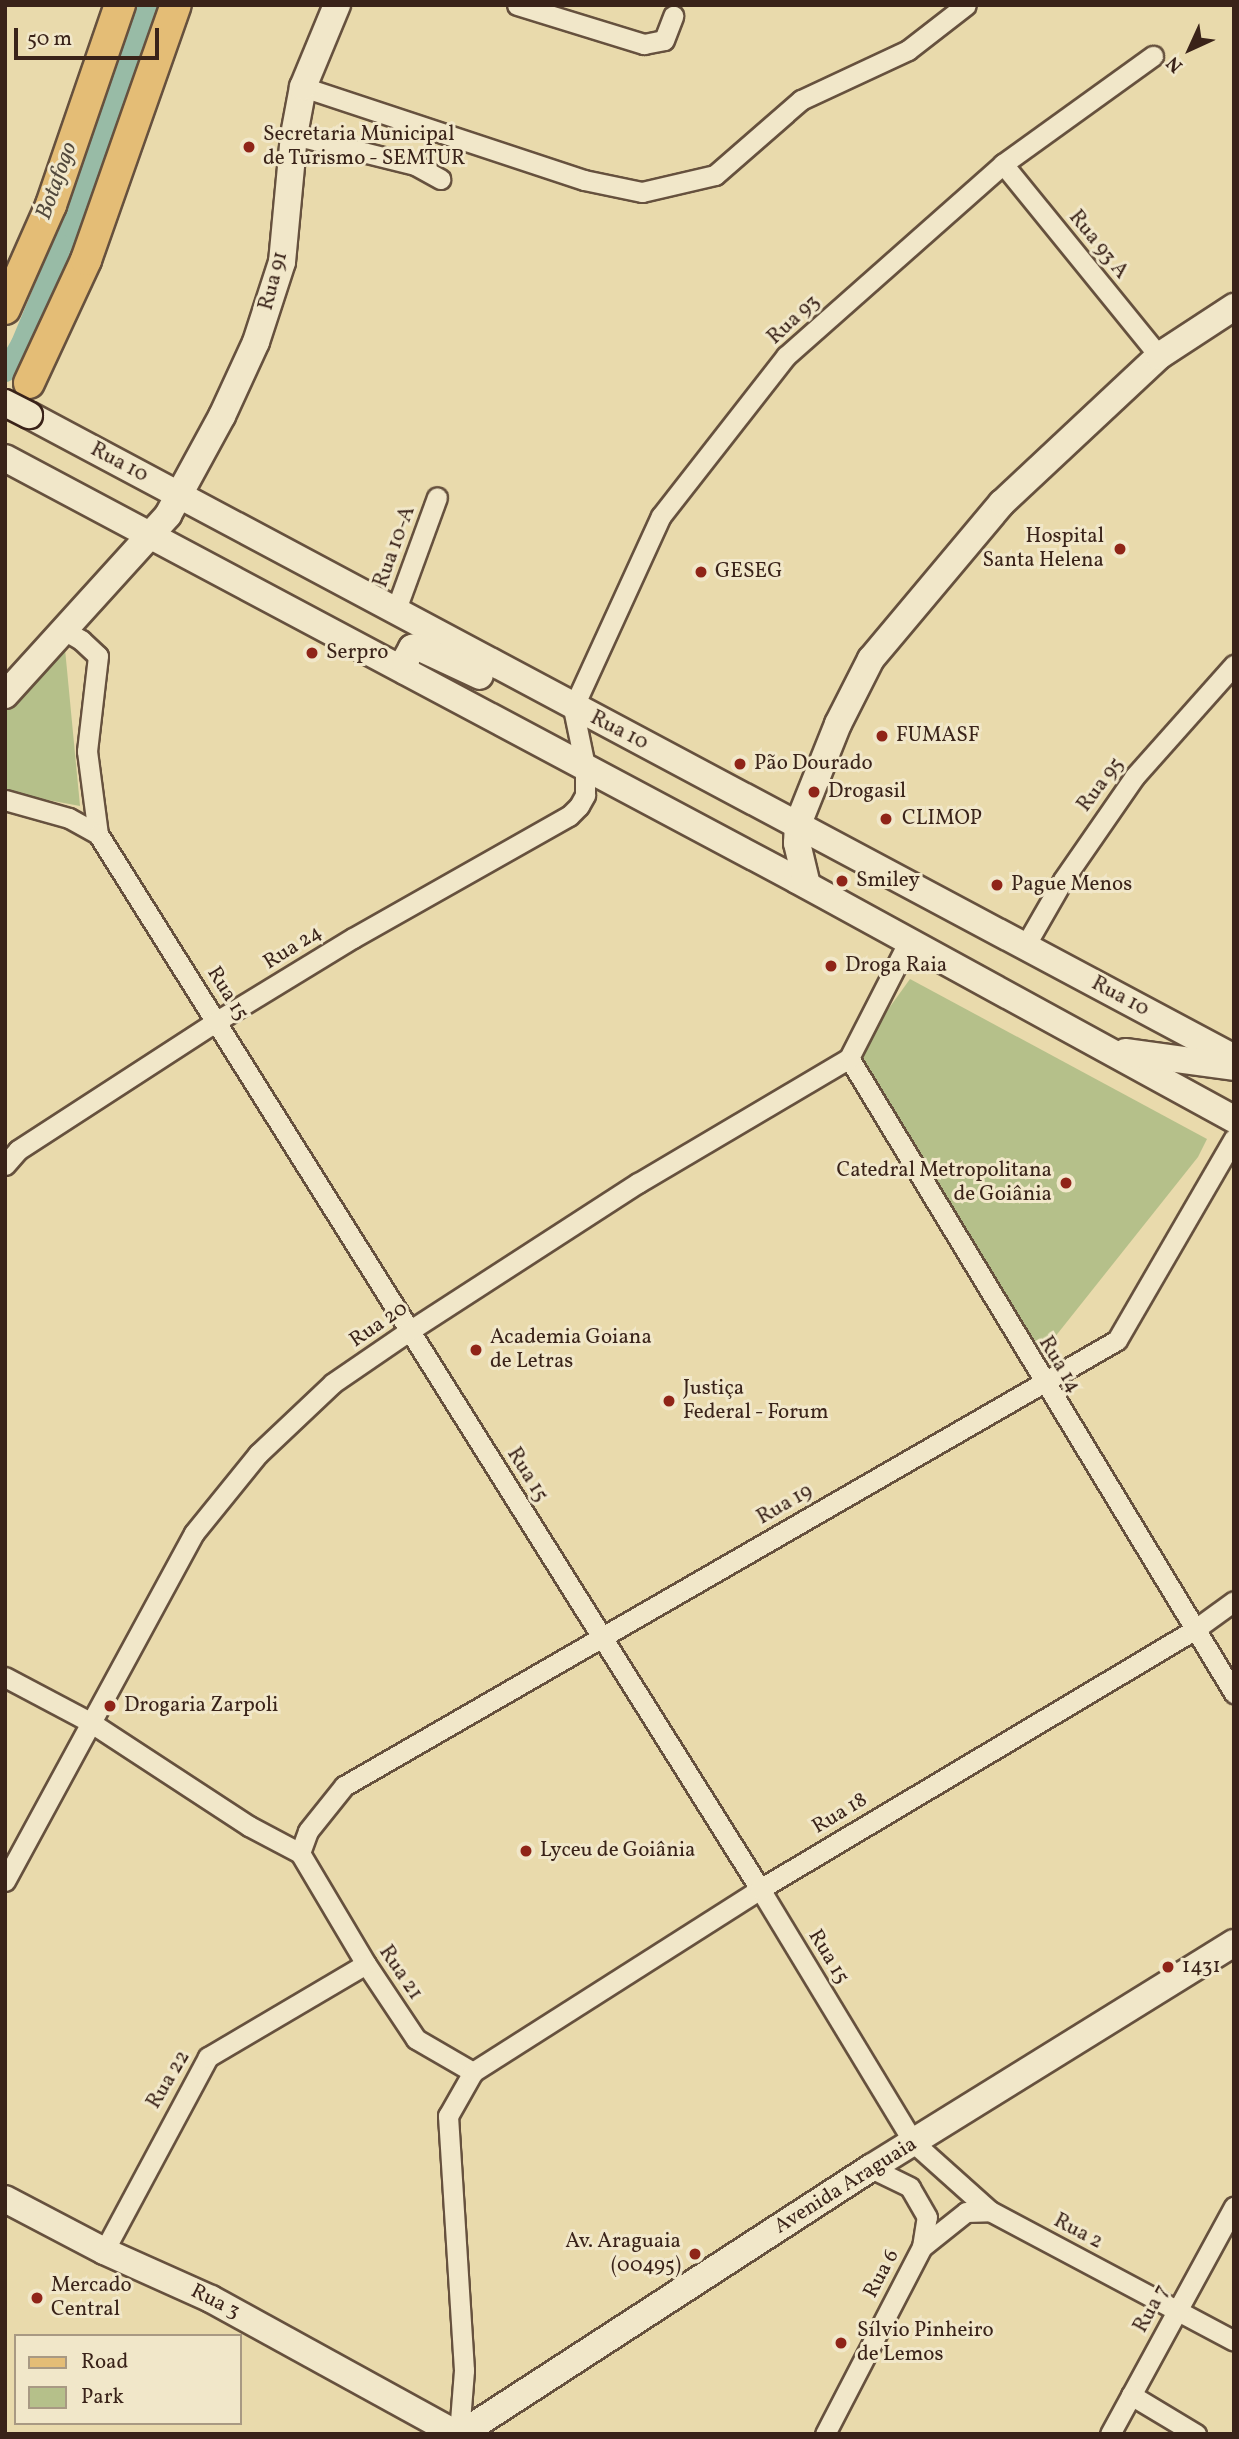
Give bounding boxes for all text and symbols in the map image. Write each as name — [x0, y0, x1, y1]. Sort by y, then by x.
scale bar — [18, 14, 163, 58]
north arrow — [1155, 14, 1225, 84]
text: 50 m — [27, 25, 72, 54]
text: N — [1161, 50, 1189, 78]
place label: Secretaria Municipal de Turismo - SEMTUR — [263, 122, 467, 172]
water label: Botafogo — [30, 138, 84, 224]
marker: Secretaria Municipal de Turismo - SEMTUR — [241, 139, 257, 155]
street label: Rua 93 A — [1063, 206, 1133, 284]
street label: Rua 91 — [254, 249, 294, 313]
street label: Rua 93 — [763, 290, 825, 350]
street label: Rua 10 — [86, 437, 152, 489]
street label: Rua 10-A — [369, 503, 421, 591]
place label: Hospital Santa Helena — [982, 524, 1104, 574]
marker: Hospital Santa Helena — [1110, 539, 1130, 559]
place label: GESEG — [715, 559, 783, 585]
marker: GESEG — [693, 564, 709, 580]
place label: Serpro — [326, 640, 388, 666]
marker: Serpro — [304, 645, 320, 661]
street label: Rua 10 — [586, 706, 652, 756]
place label: FUMASF — [896, 723, 980, 749]
marker: FUMASF — [874, 728, 890, 744]
place label: Pão Dourado — [754, 751, 873, 777]
street label: Rua 95 — [1072, 753, 1130, 817]
marker: Pão Dourado — [732, 756, 748, 772]
place label: Drogasil — [828, 779, 906, 805]
marker: Drogasil — [806, 784, 822, 800]
place label: CLIMOP — [902, 806, 982, 832]
marker: CLIMOP — [876, 809, 896, 829]
place label: Smiley — [856, 868, 920, 894]
place label: Pague Menos — [1011, 872, 1132, 898]
marker: Smiley — [834, 873, 850, 889]
marker: Pague Menos — [989, 877, 1005, 893]
street label: Rua 24 — [259, 920, 327, 976]
place label: Droga Raia — [845, 953, 947, 979]
marker: Droga Raia — [823, 958, 839, 974]
street label: Rua 15 — [201, 962, 253, 1026]
street label: Rua 10 — [1087, 971, 1153, 1023]
place label: Catedral Metropolitana de Goiânia — [837, 1158, 1052, 1208]
marker: Catedral Metropolitana de Goiânia — [1058, 1175, 1074, 1191]
street label: Rua 20 — [345, 1297, 413, 1353]
place label: Academia Goiana de Letras — [490, 1325, 652, 1375]
street label: Rua 14 — [1032, 1332, 1086, 1398]
marker: Academia Goiana de Letras — [468, 1342, 484, 1358]
place label: Justiça Federal - Forum — [683, 1376, 829, 1426]
marker: Justiça Federal - Forum — [661, 1393, 677, 1409]
street label: Rua 15 — [501, 1443, 553, 1507]
street label: Rua 19 — [753, 1479, 817, 1531]
place label: Drogaria Zarpoli — [124, 1693, 278, 1719]
marker: Drogaria Zarpoli — [102, 1698, 118, 1714]
street label: Rua 18 — [808, 1788, 872, 1840]
place label: Lyceu de Goiânia — [540, 1838, 695, 1864]
marker: Lyceu de Goiânia — [518, 1843, 534, 1859]
street label: Rua 15 — [802, 1925, 854, 1989]
street label: Rua 21 — [373, 1941, 427, 2005]
place label: 1431 — [1182, 1954, 1221, 1980]
marker: 1431 — [1160, 1959, 1176, 1975]
street label: Rua 22 — [142, 2046, 196, 2114]
street label: Avenida Araguaia — [770, 2132, 922, 2240]
street label: Rua 2 — [1049, 2209, 1107, 2255]
place label: Av. Araguaia (00495) — [565, 2229, 681, 2279]
street label: Rua 6 — [859, 2245, 905, 2303]
marker: Av. Araguaia (00495) — [687, 2246, 703, 2262]
place label: Mercado Central — [51, 2273, 132, 2323]
street label: Rua 3 — [186, 2279, 244, 2325]
street label: Rua 7 — [1129, 2281, 1175, 2337]
marker: Mercado Central — [29, 2290, 45, 2306]
place label: Sílvio Pinheiro de Lemos — [857, 2318, 994, 2368]
marker: Sílvio Pinheiro de Lemos — [831, 2333, 851, 2353]
legend — [14, 2334, 242, 2425]
text: Road — [81, 2348, 128, 2377]
text: Park — [81, 2383, 124, 2412]

